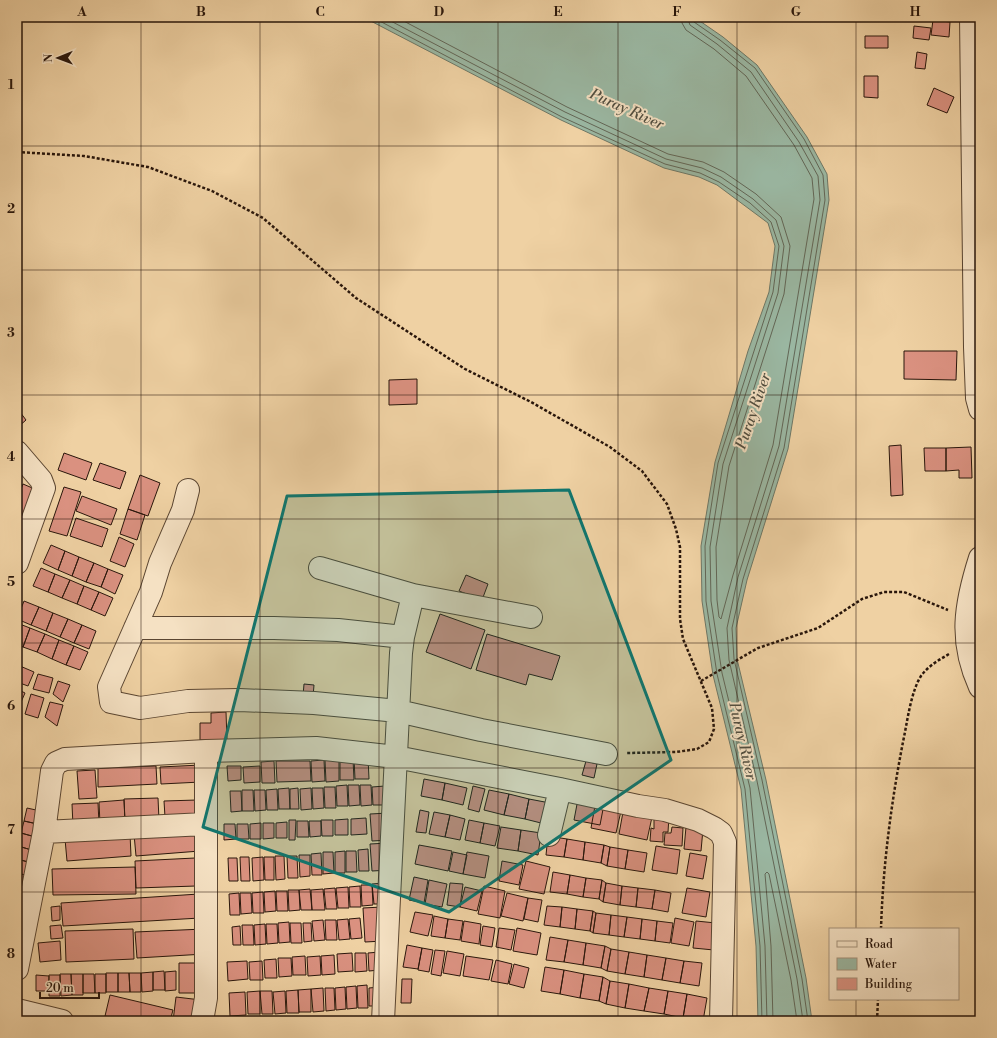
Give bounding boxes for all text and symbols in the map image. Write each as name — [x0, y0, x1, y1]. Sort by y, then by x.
text: A — [76, 4, 87, 20]
text: B — [196, 4, 206, 20]
text: C — [315, 4, 325, 20]
text: D — [434, 4, 444, 20]
text: E — [553, 4, 563, 20]
text: F — [672, 4, 682, 20]
text: G — [791, 4, 802, 20]
text: H — [910, 4, 921, 20]
north arrow — [38, 38, 78, 78]
text: N — [42, 53, 56, 63]
text: 1 — [8, 77, 15, 93]
water label: Puray River — [586, 84, 667, 134]
text: 2 — [7, 201, 15, 217]
text: 3 — [7, 325, 15, 341]
water label: Puray River — [731, 370, 776, 453]
text: 4 — [7, 449, 16, 465]
text: 5 — [7, 574, 15, 590]
text: 6 — [7, 698, 15, 714]
water label: Puray River — [724, 699, 761, 782]
text: 7 — [7, 822, 15, 838]
legend — [829, 928, 959, 1000]
text: Road — [865, 937, 893, 952]
text: 8 — [7, 946, 15, 962]
text: Water — [864, 957, 897, 972]
scale bar — [40, 974, 99, 1000]
text: Building — [864, 977, 913, 992]
text: 20 m — [46, 981, 74, 996]

